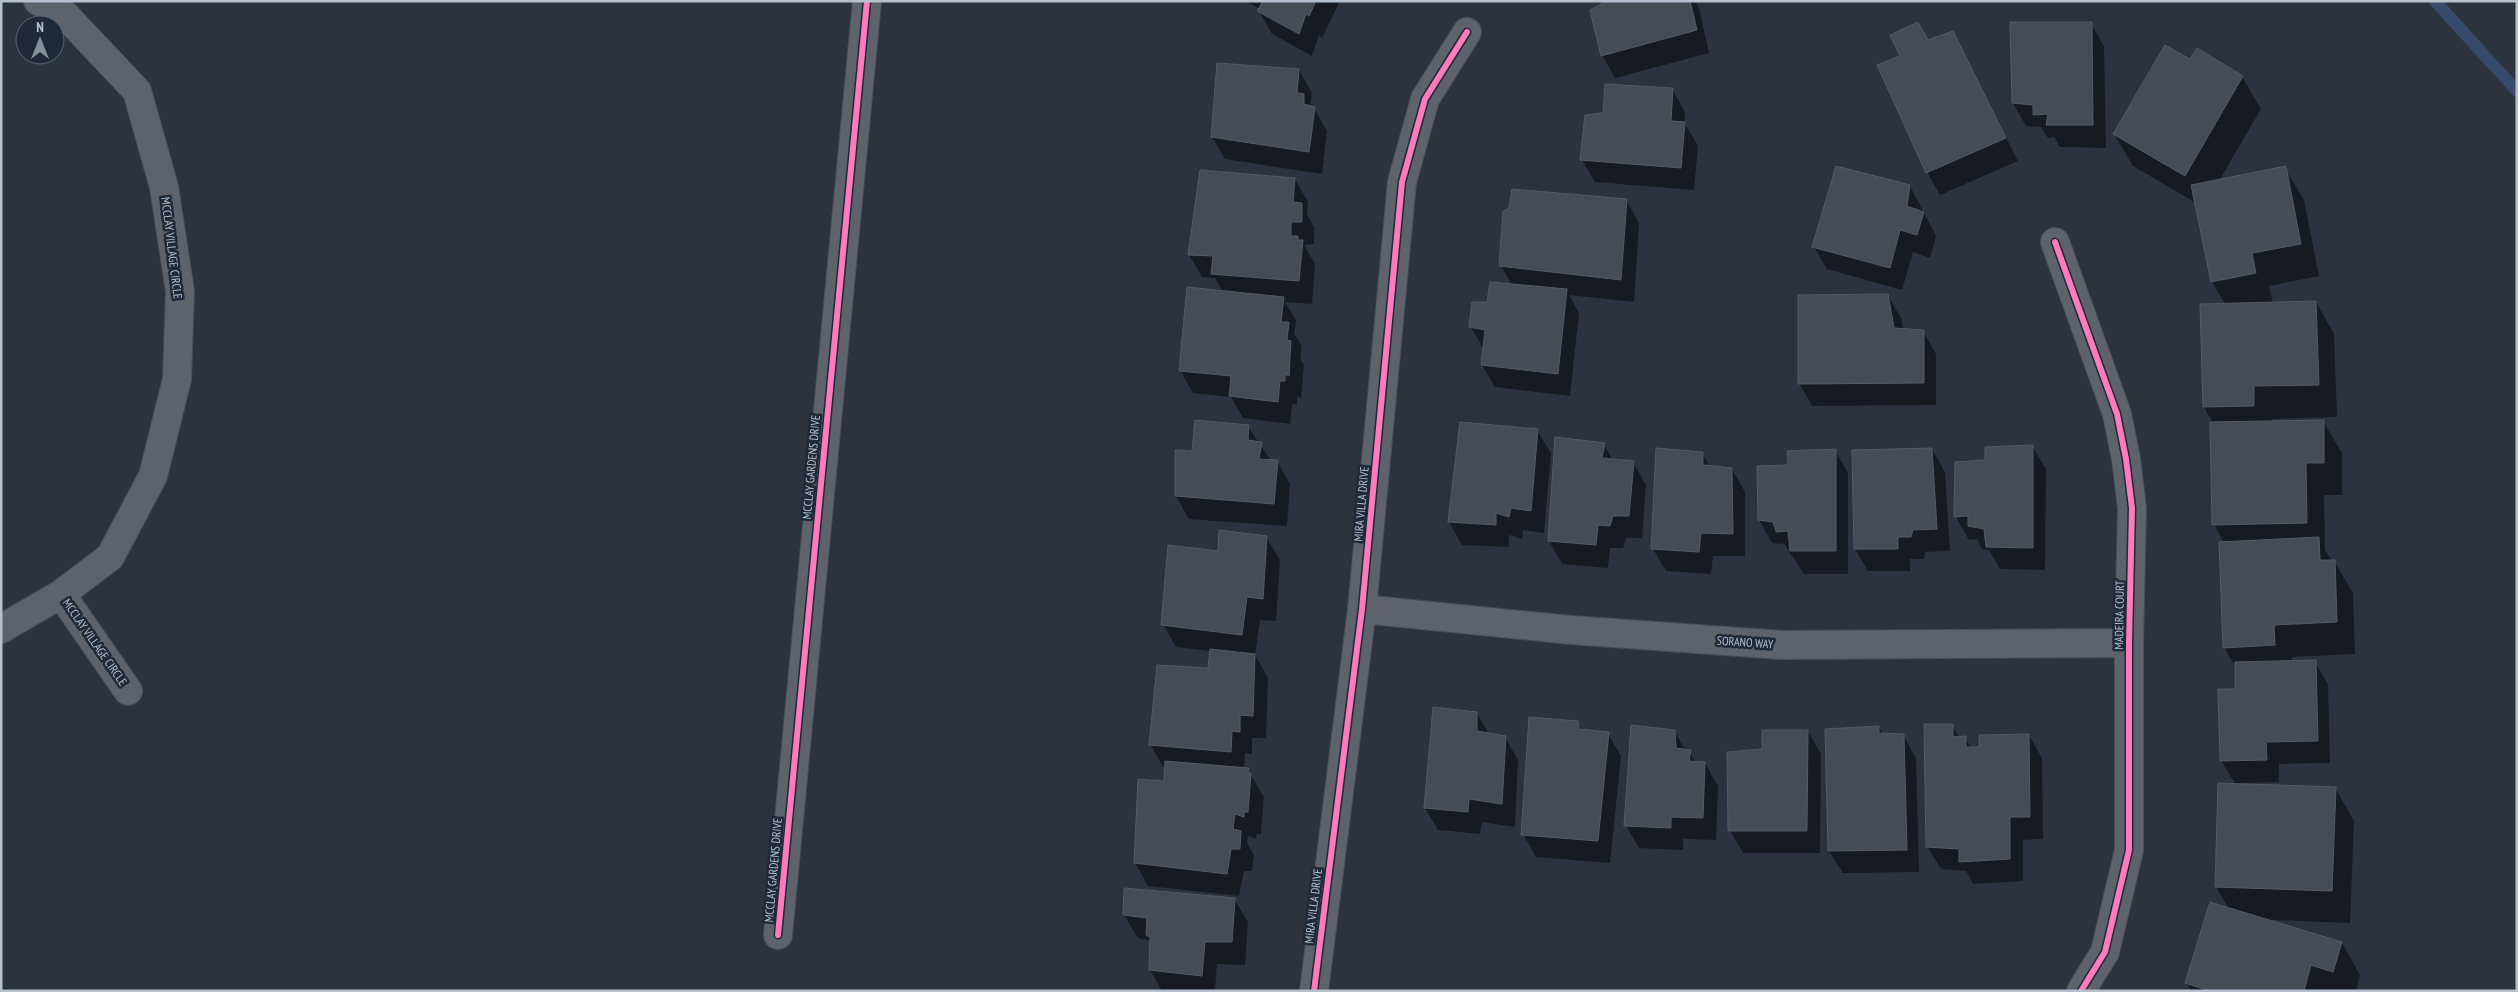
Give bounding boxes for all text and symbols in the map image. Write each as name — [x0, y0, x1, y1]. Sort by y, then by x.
north arrow — [15, 15, 65, 65]
text: N — [36, 18, 44, 36]
street label: MCCLAY VILLAGE CIRCLE — [158, 196, 186, 300]
street label: MCCLAY GARDENS DRIVE — [799, 414, 823, 520]
street label: MIRA VILLA DRIVE — [1350, 466, 1372, 542]
street label: MADEIRA COURT — [2111, 579, 2127, 650]
street label: MCCLAY VILLAGE CIRCLE — [59, 596, 131, 688]
street label: SORANO WAY — [1716, 633, 1774, 651]
street label: MCCLAY GARDENS DRIVE — [761, 817, 785, 923]
street label: MIRA VILLA DRIVE — [1301, 868, 1325, 944]

